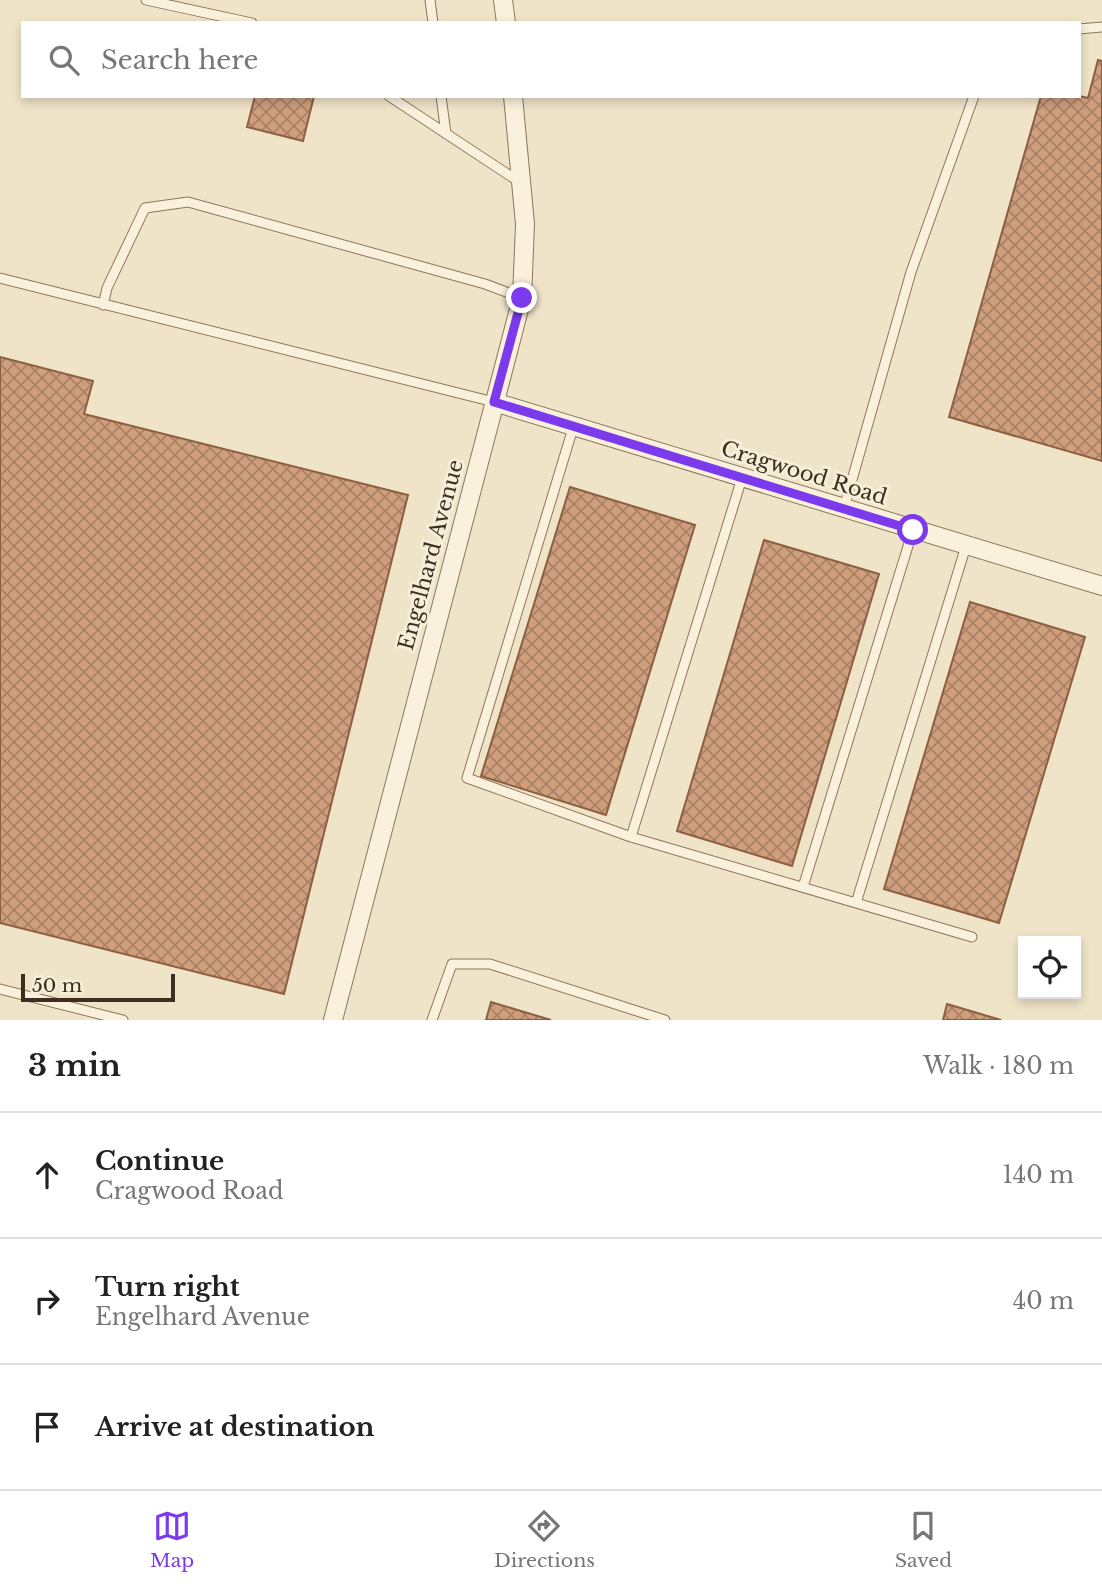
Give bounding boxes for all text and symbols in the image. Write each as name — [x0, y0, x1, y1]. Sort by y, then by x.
search box — [21, 21, 1081, 98]
icon: search — [45, 41, 83, 79]
text: Search here — [101, 44, 258, 76]
route end — [506, 282, 537, 313]
street label: Cragwood Road — [718, 435, 890, 511]
street label: Engelhard Avenue — [393, 457, 469, 653]
route start — [897, 514, 928, 545]
map controls — [1018, 936, 1081, 999]
button: locate — [1018, 936, 1081, 999]
scale bar — [21, 971, 175, 1003]
text: 50 m — [32, 974, 82, 997]
text: 3 min — [28, 1047, 121, 1084]
text: Walk · 180 m — [923, 1052, 1074, 1080]
text: Continue — [95, 1145, 224, 1177]
icon: ahead — [28, 1156, 66, 1194]
text: 140 m — [1003, 1161, 1074, 1189]
text: Cragwood Road — [95, 1177, 284, 1205]
text: Turn right — [95, 1271, 240, 1303]
icon: right — [28, 1282, 66, 1320]
text: 40 m — [1013, 1287, 1074, 1315]
text: Engelhard Avenue — [95, 1303, 310, 1331]
icon: arrive — [28, 1408, 66, 1446]
text: Arrive at destination — [95, 1411, 375, 1443]
tab: Map — [150, 1507, 194, 1572]
tab: Directions — [494, 1507, 595, 1572]
tab: Saved — [895, 1507, 952, 1572]

